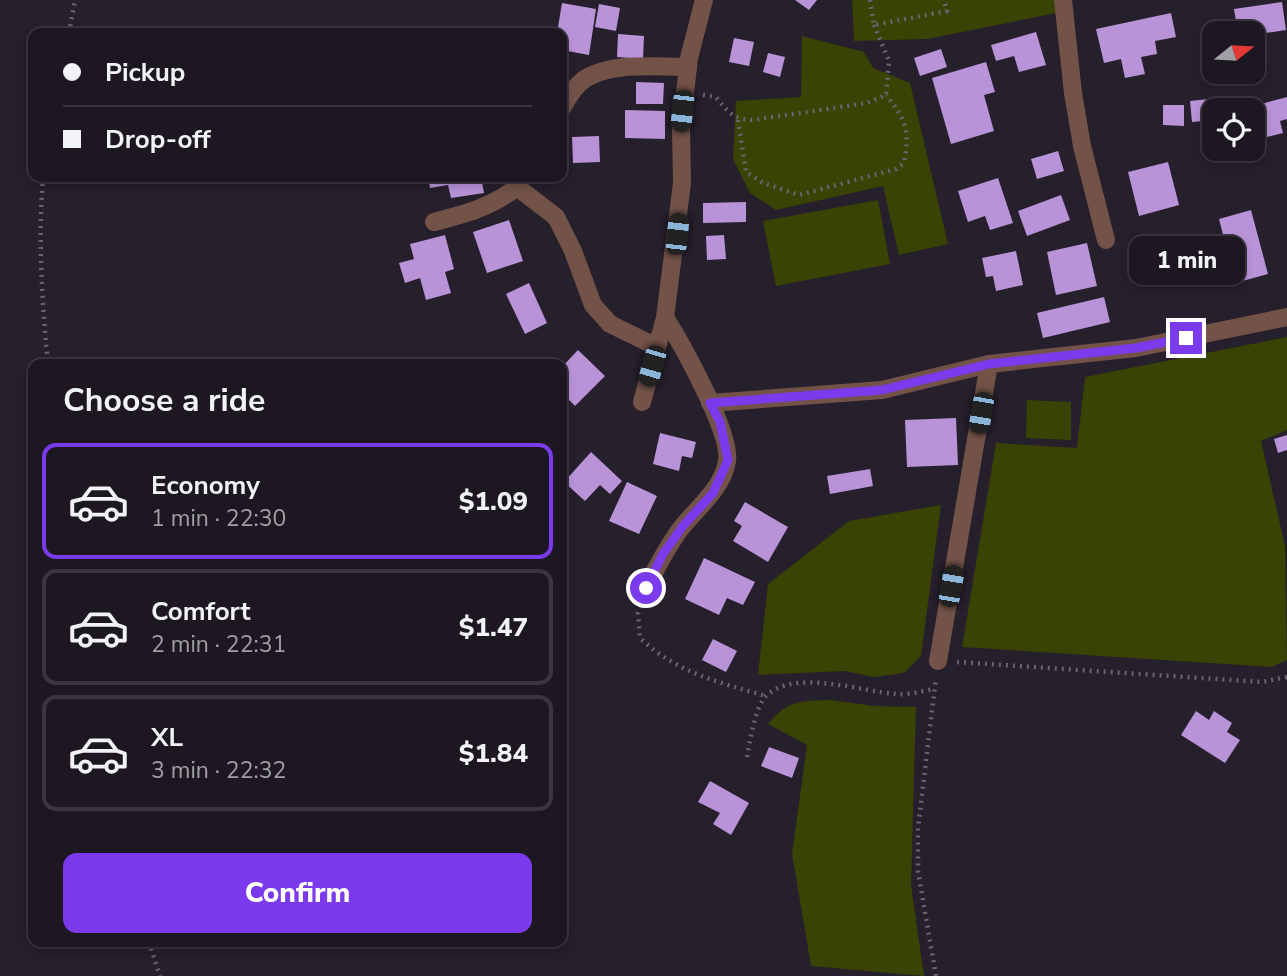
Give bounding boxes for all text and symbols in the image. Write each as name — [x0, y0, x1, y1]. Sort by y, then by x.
north arrow — [1202, 21, 1265, 84]
map controls — [1202, 21, 1265, 161]
text: Pickup — [105, 55, 185, 90]
car — [670, 89, 695, 133]
button: locate — [1202, 98, 1265, 161]
text: Drop-off — [105, 122, 211, 157]
car — [665, 212, 690, 256]
callout: 1 min — [1128, 236, 1244, 286]
text: 1 min — [1157, 245, 1217, 276]
route end — [1170, 322, 1202, 354]
car — [637, 343, 668, 389]
text: Choose a ride — [63, 379, 265, 422]
car — [968, 390, 995, 436]
text: Economy — [151, 468, 260, 503]
icon: car — [67, 470, 130, 533]
text: $1.09 — [459, 484, 528, 519]
text: 1 min · 22:30 — [151, 503, 286, 534]
car — [938, 563, 965, 609]
route start — [630, 572, 662, 604]
text: Comfort — [151, 594, 251, 629]
icon: car — [67, 596, 130, 659]
text: $1.47 — [459, 610, 528, 645]
text: 2 min · 22:31 — [151, 629, 286, 660]
text: XL — [151, 720, 183, 755]
icon: car — [67, 722, 130, 785]
text: $1.84 — [459, 736, 528, 771]
text: 3 min · 22:32 — [151, 755, 286, 786]
button: Confirm — [63, 853, 532, 933]

